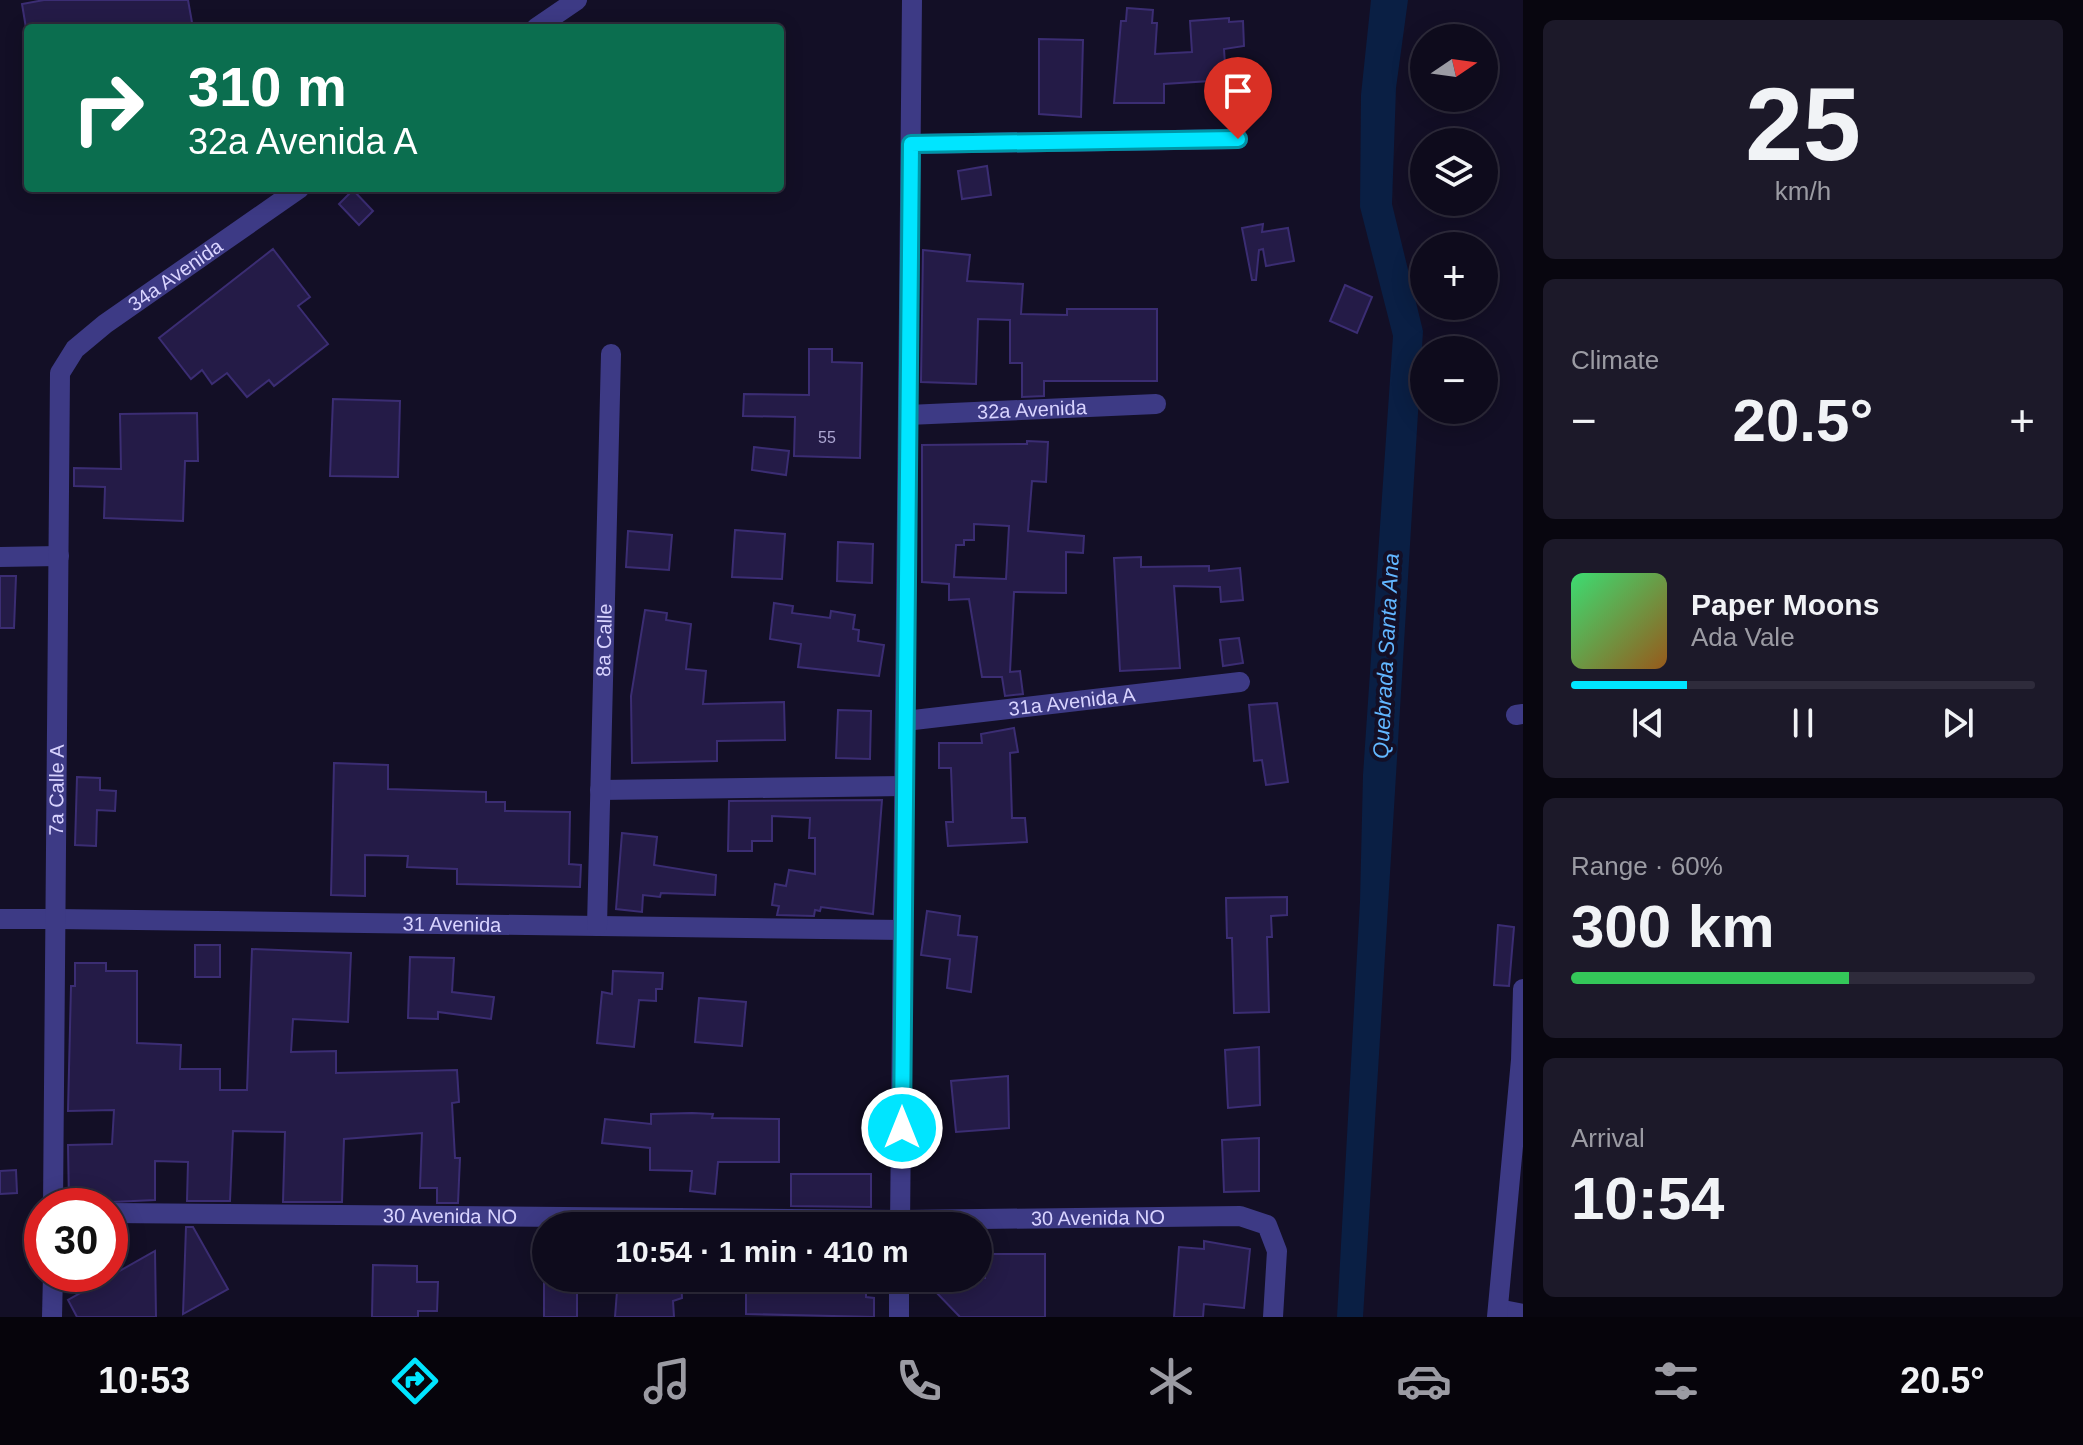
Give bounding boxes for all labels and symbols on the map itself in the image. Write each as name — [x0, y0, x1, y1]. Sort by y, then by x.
north arrow — [1410, 24, 1498, 112]
pin — [1204, 57, 1272, 139]
street label: 34a Avenida — [124, 234, 227, 315]
street label: 32a Avenida — [977, 396, 1088, 423]
house number: 55 — [818, 429, 836, 446]
water label: Quebrada Santa Ana — [1368, 553, 1404, 759]
street label: 8a Calle — [592, 603, 616, 677]
street label: 31a Avenida A — [1007, 683, 1137, 720]
street label: 7a Calle A — [45, 744, 68, 836]
street label: 31 Avenida — [403, 913, 502, 936]
position arrow — [860, 1086, 944, 1170]
speed limit sign: 30 — [24, 1188, 128, 1292]
street label: 30 Avenida NO — [383, 1204, 517, 1228]
street label: 30 Avenida NO — [1031, 1206, 1165, 1229]

